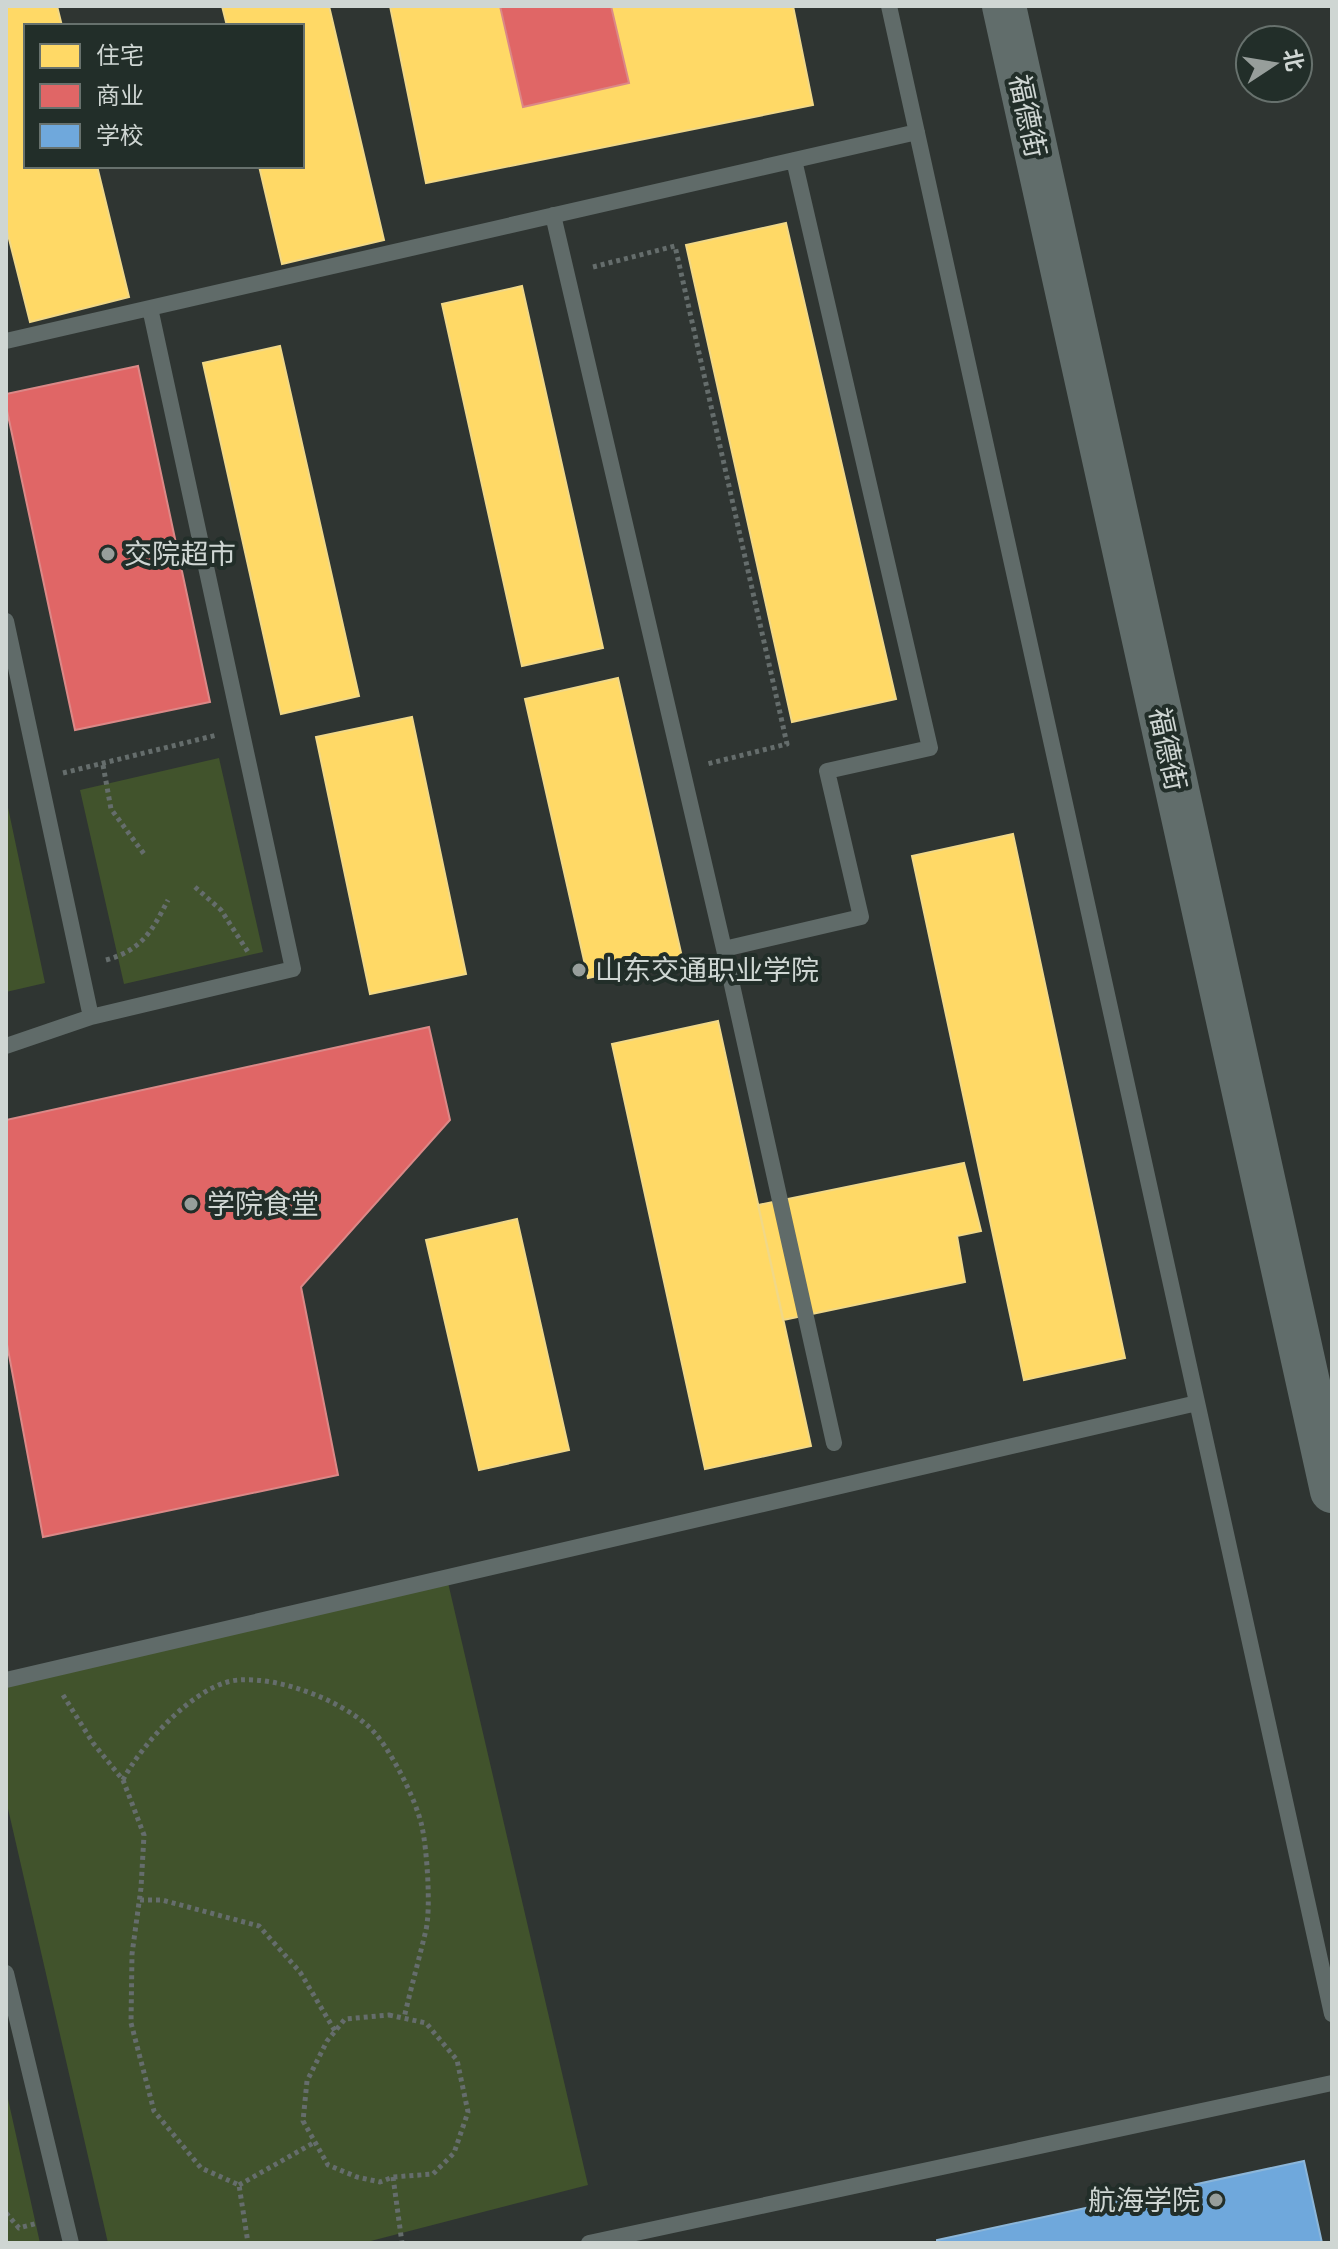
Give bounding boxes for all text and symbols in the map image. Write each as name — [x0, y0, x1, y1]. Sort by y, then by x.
legend — [24, 24, 304, 168]
north arrow — [1234, 24, 1314, 104]
text: 住宅 — [96, 40, 144, 70]
text: 北 — [1278, 46, 1310, 74]
street label: 福德街 — [1003, 71, 1054, 161]
text: 商业 — [96, 80, 144, 110]
text: 学校 — [96, 120, 144, 150]
place label: 交院超市 — [124, 536, 236, 571]
marker: 交院超市 — [99, 545, 117, 563]
street label: 福德街 — [1143, 704, 1194, 794]
place label: 山东交通职业学院 — [595, 952, 819, 987]
marker: 山东交通职业学院 — [570, 961, 588, 979]
place label: 学院食堂 — [207, 1186, 319, 1221]
marker: 学院食堂 — [182, 1195, 200, 1213]
place label: 航海学院 — [1088, 2182, 1200, 2217]
marker: 航海学院 — [1207, 2191, 1225, 2209]

